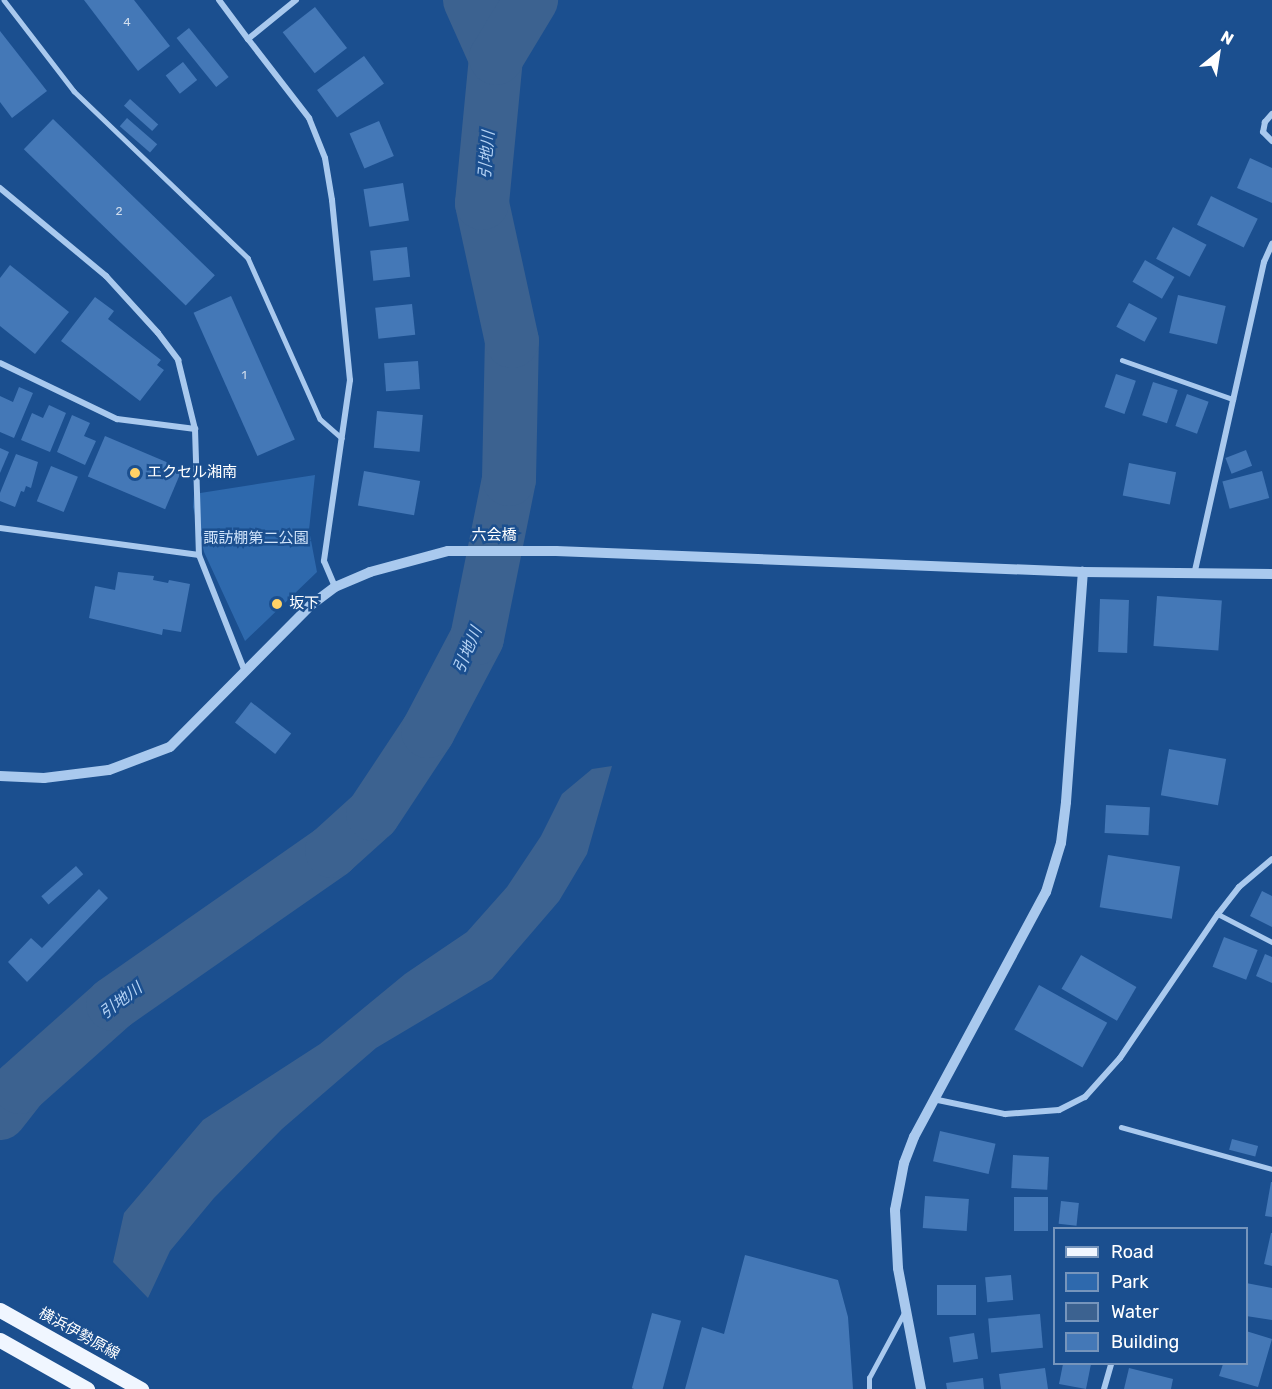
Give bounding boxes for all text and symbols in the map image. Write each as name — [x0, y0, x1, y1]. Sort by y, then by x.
house number: 4 — [123, 16, 131, 30]
north arrow — [1188, 24, 1248, 84]
text: N — [1218, 27, 1237, 49]
water label: 引地川 — [475, 130, 499, 180]
house number: 2 — [115, 205, 123, 219]
house number: 1 — [241, 369, 247, 383]
place label: エクセル湘南 — [147, 464, 237, 482]
marker: エクセル湘南 — [128, 466, 142, 480]
street label: 六会橋 — [472, 527, 516, 545]
park label: 諏訪棚第二公園 — [204, 530, 308, 548]
place label: 坂下 — [289, 595, 319, 613]
marker: 坂下 — [270, 597, 284, 611]
water label: 引地川 — [450, 624, 486, 676]
water label: 引地川 — [96, 979, 146, 1023]
legend — [1053, 1227, 1248, 1365]
text: Road — [1111, 1241, 1154, 1263]
text: Park — [1111, 1271, 1148, 1293]
text: Water — [1111, 1301, 1159, 1323]
street label: 横浜伊勢原線 — [35, 1304, 123, 1364]
text: Building — [1111, 1331, 1179, 1353]

